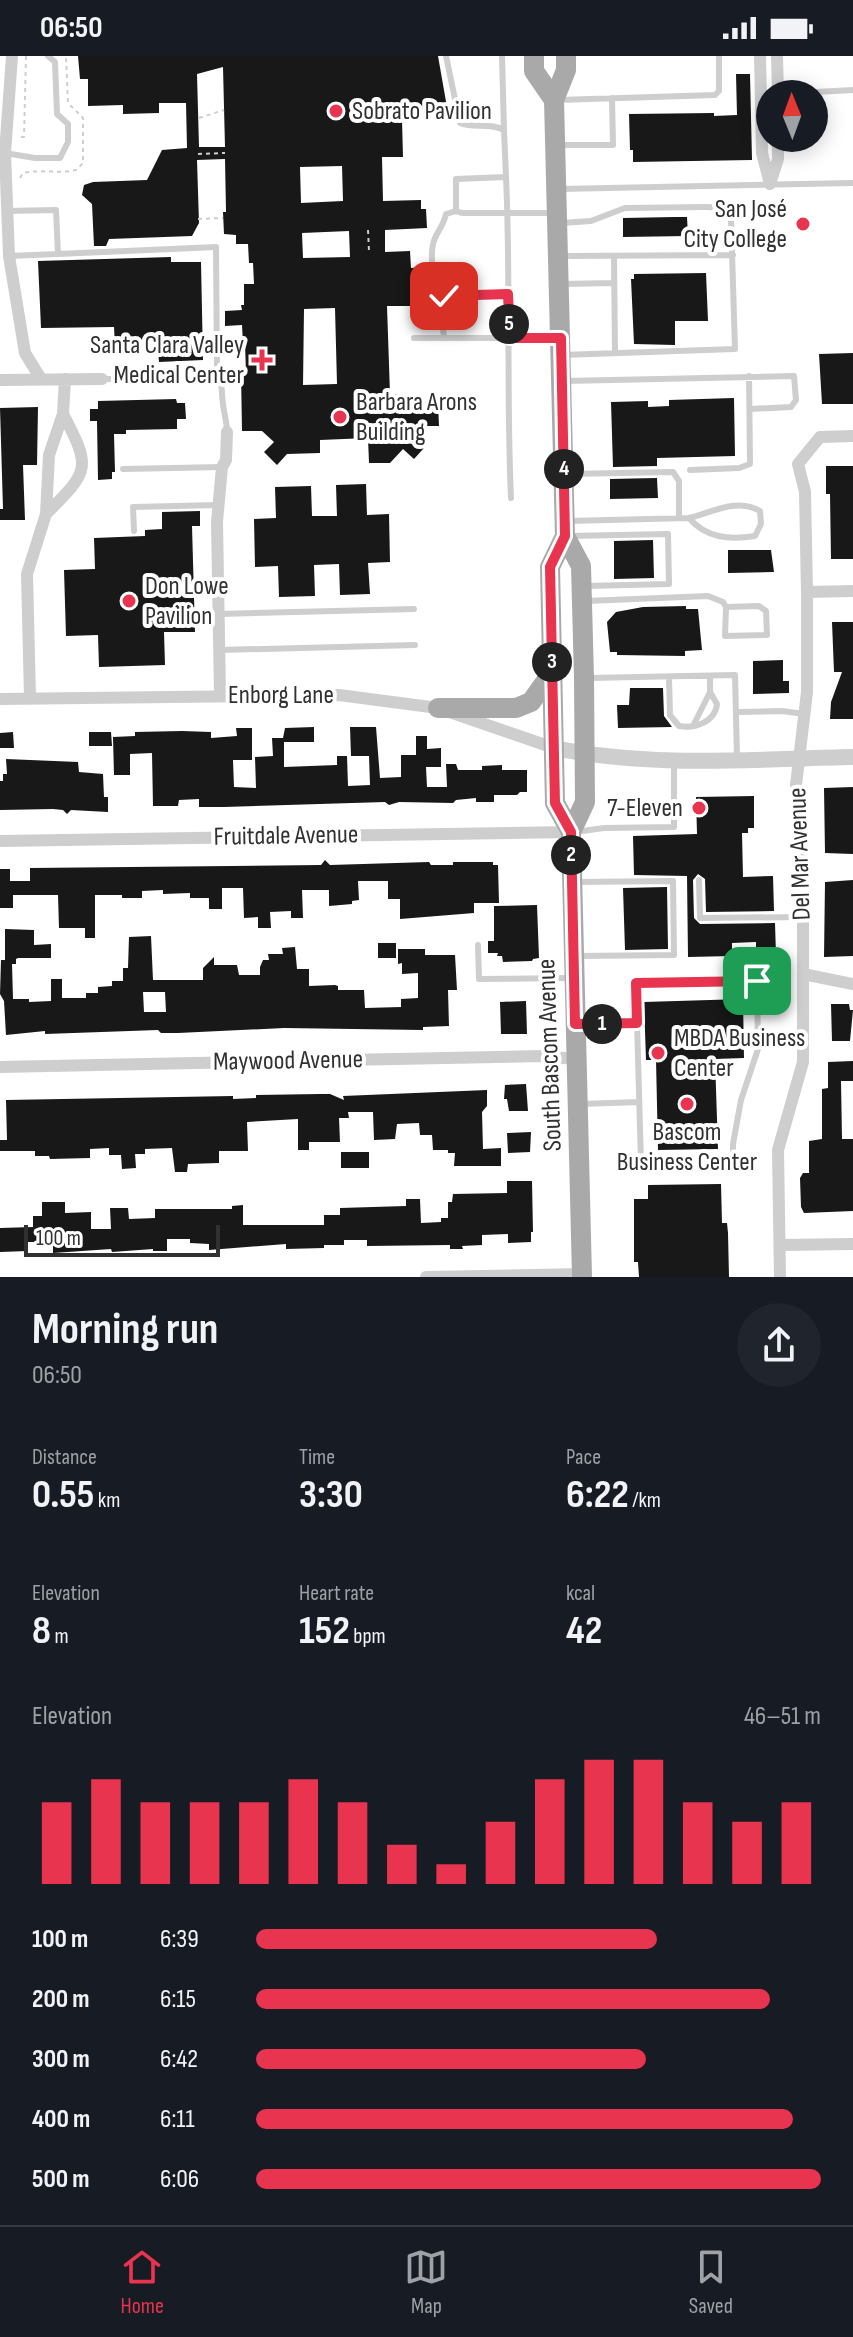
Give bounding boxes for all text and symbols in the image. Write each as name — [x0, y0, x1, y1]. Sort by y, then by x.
text: 06:50 — [40, 10, 103, 46]
north arrow — [756, 80, 828, 152]
map controls — [756, 80, 828, 152]
place label: Sobrato Pavilion — [352, 96, 492, 127]
marker: Sobrato Pavilion — [327, 102, 345, 120]
place label: San José City College — [683, 194, 787, 255]
marker: San José City College — [794, 215, 812, 233]
pin — [410, 262, 478, 330]
icon: check — [422, 274, 466, 318]
pin: 5 — [489, 304, 529, 344]
text: 5 — [504, 310, 514, 337]
place label: Santa Clara Valley Medical Center — [90, 330, 245, 391]
marker: Santa Clara Valley Medical Center — [251, 349, 273, 371]
place label: Barbara Arons Building — [356, 387, 477, 448]
marker: Barbara Arons Building — [331, 408, 349, 426]
pin: 4 — [544, 449, 584, 489]
text: 4 — [559, 455, 569, 482]
place label: Don Lowe Pavilion — [145, 571, 229, 632]
marker: Don Lowe Pavilion — [120, 592, 138, 610]
pin: 3 — [532, 642, 572, 682]
text: 3 — [547, 648, 557, 675]
street label: Enborg Lane — [228, 680, 334, 711]
street label: Del Mar Avenue — [782, 787, 818, 921]
place label: 7-Eleven — [607, 793, 683, 824]
marker: 7-Eleven — [690, 799, 708, 817]
street label: Fruitdale Avenue — [213, 819, 359, 853]
pin: 2 — [551, 835, 591, 875]
text: 2 — [566, 841, 576, 868]
pin — [723, 947, 791, 1015]
street label: South Bascom Avenue — [531, 958, 569, 1152]
icon: arrive — [735, 959, 779, 1003]
pin: 1 — [582, 1004, 622, 1044]
text: 1 — [598, 1010, 606, 1037]
place label: MBDA Business Center — [674, 1023, 805, 1084]
street label: Maywood Avenue — [213, 1044, 363, 1078]
marker: MBDA Business Center — [649, 1044, 667, 1062]
marker: Bascom Business Center — [678, 1095, 696, 1113]
place label: Bascom Business Center — [617, 1117, 758, 1178]
scale bar — [24, 1221, 220, 1257]
text: 100 m — [36, 1225, 81, 1252]
text: Morning run — [32, 1303, 218, 1356]
button: share — [737, 1303, 821, 1387]
text: 06:50 — [32, 1360, 82, 1391]
text: Distance — [32, 1444, 97, 1471]
text: Time — [299, 1444, 335, 1471]
text: Pace — [566, 1444, 601, 1471]
text: 0.55 — [32, 1471, 94, 1519]
text: 3:30 — [299, 1471, 363, 1519]
text: 6:22 — [566, 1471, 629, 1519]
text: km — [94, 1487, 120, 1514]
text: /km — [629, 1487, 661, 1514]
text: Elevation — [32, 1580, 100, 1607]
text: Heart rate — [299, 1580, 374, 1607]
text: kcal — [566, 1580, 595, 1607]
text: 8 — [32, 1607, 51, 1655]
text: 152 — [299, 1607, 350, 1655]
text: 42 — [566, 1607, 602, 1655]
text: m — [51, 1623, 69, 1650]
text: bpm — [350, 1623, 386, 1650]
text: Elevation — [32, 1701, 112, 1732]
text: 46–51 m — [744, 1701, 821, 1732]
text: 100 m — [32, 1924, 88, 1955]
text: 6:39 — [160, 1924, 199, 1955]
text: 200 m — [32, 1984, 89, 2015]
text: 6:15 — [160, 1984, 196, 2015]
text: 300 m — [32, 2044, 90, 2075]
text: 6:42 — [160, 2044, 198, 2075]
text: 400 m — [32, 2104, 90, 2135]
text: 6:11 — [160, 2104, 195, 2135]
text: 500 m — [32, 2164, 89, 2195]
text: 6:06 — [160, 2164, 199, 2195]
tab: Home — [120, 2245, 164, 2320]
tab: Map — [404, 2245, 448, 2320]
tab: Saved — [689, 2245, 733, 2320]

